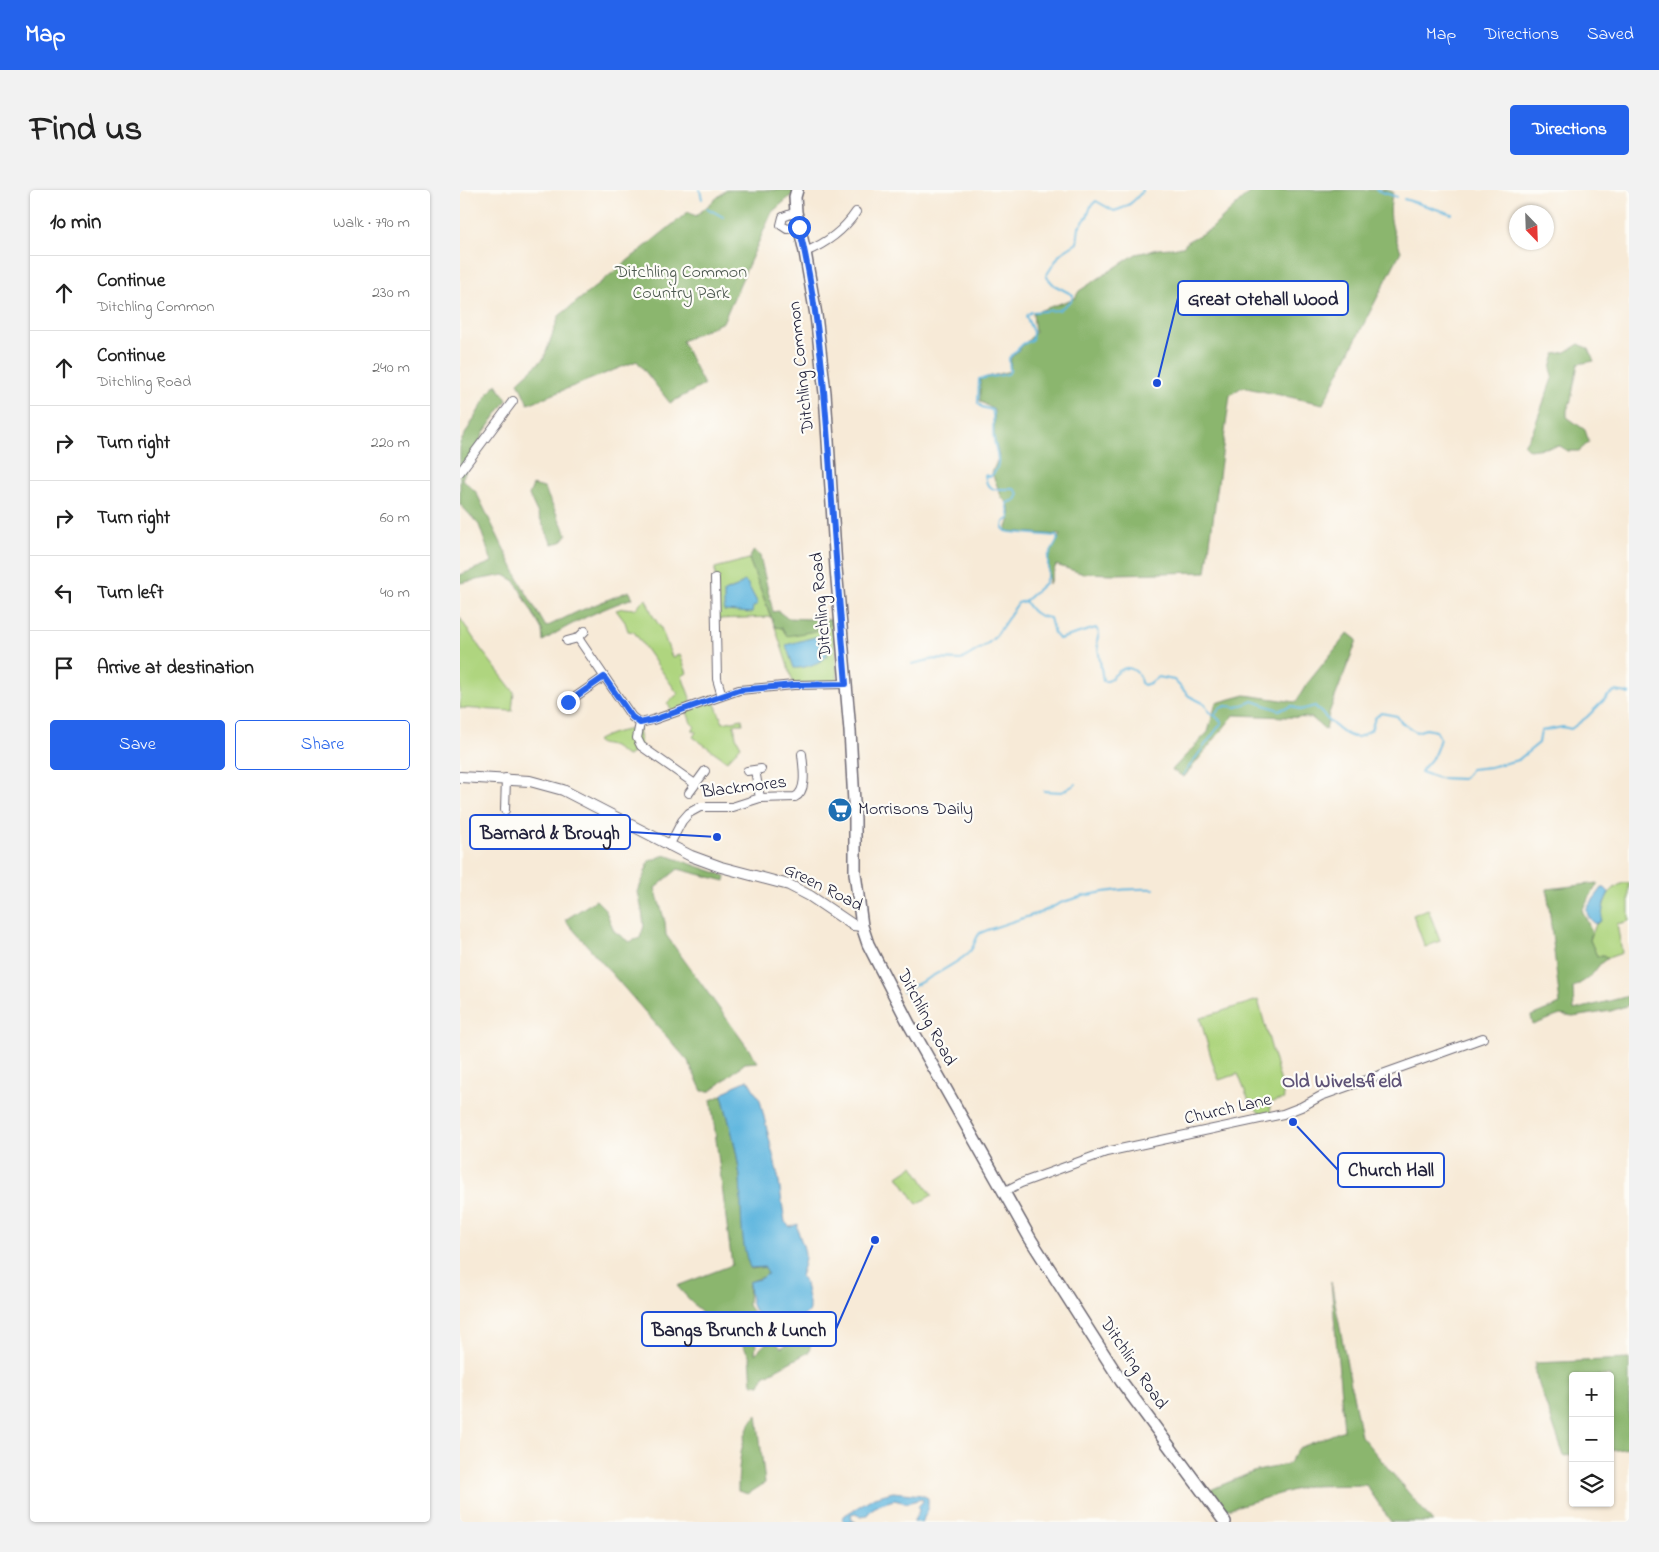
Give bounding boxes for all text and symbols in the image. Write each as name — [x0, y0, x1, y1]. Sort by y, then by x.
text: Map — [25, 18, 66, 53]
text: Map — [1426, 22, 1456, 48]
text: Directions — [1484, 22, 1559, 48]
text: Saved — [1587, 22, 1634, 48]
text: Find us — [30, 105, 142, 156]
button: Directions — [1510, 105, 1629, 155]
north arrow — [1509, 205, 1554, 250]
text: 10 min — [50, 208, 101, 238]
text: Walk · 790 m — [333, 211, 410, 235]
route start — [788, 216, 811, 239]
park label: Ditchling Common Country Park — [614, 260, 747, 307]
text: Continue — [97, 268, 165, 295]
icon: ahead — [50, 279, 78, 307]
text: 230 m — [372, 281, 410, 305]
callout: Great Otehall Wood — [1178, 281, 1348, 315]
text: Great Otehall Wood — [1188, 287, 1339, 314]
text: Ditchling Common — [97, 295, 215, 319]
street label: Ditchling Common — [782, 300, 823, 435]
text: Continue — [97, 343, 165, 370]
icon: ahead — [50, 354, 78, 382]
text: 240 m — [372, 356, 410, 380]
text: Ditchling Road — [97, 370, 191, 394]
icon: right — [50, 429, 78, 457]
text: Turn right — [97, 430, 170, 457]
text: 220 m — [371, 431, 410, 455]
icon: right — [50, 504, 78, 532]
text: Turn right — [97, 505, 170, 532]
text: 60 m — [380, 506, 410, 530]
street label: Ditchling Road — [804, 551, 841, 660]
icon: left — [50, 579, 78, 607]
text: Turn left — [97, 580, 164, 607]
text: 40 m — [380, 581, 410, 605]
icon: arrive — [50, 654, 78, 682]
text: Arrive at destination — [97, 655, 254, 682]
route end — [557, 691, 580, 714]
button: Save — [50, 720, 225, 770]
button: Share — [235, 720, 410, 770]
street label: Blackmores — [699, 770, 788, 806]
supermarket icon: Morrisons Daily — [827, 797, 853, 823]
place label: Morrisons Daily — [858, 797, 973, 823]
callout: Barnard & Brough — [470, 815, 630, 849]
text: Barnard & Brough — [479, 821, 620, 850]
street label: Green Road — [779, 857, 867, 919]
street label: Ditchling Road — [888, 964, 962, 1071]
district label: Old Wivelsfield — [1282, 1068, 1403, 1097]
street label: Church Lane — [1182, 1087, 1275, 1133]
callout: Church Hall — [1338, 1153, 1444, 1187]
text: Church Hall — [1348, 1158, 1434, 1185]
callout: Bangs Brunch & Lunch — [642, 1312, 836, 1346]
street label: Ditchling Road — [1091, 1312, 1173, 1416]
text: Bangs Brunch & Lunch — [651, 1318, 826, 1347]
map controls — [1569, 1372, 1614, 1507]
button: + — [1569, 1372, 1614, 1417]
button: − — [1569, 1417, 1614, 1462]
button: layers — [1569, 1462, 1614, 1507]

